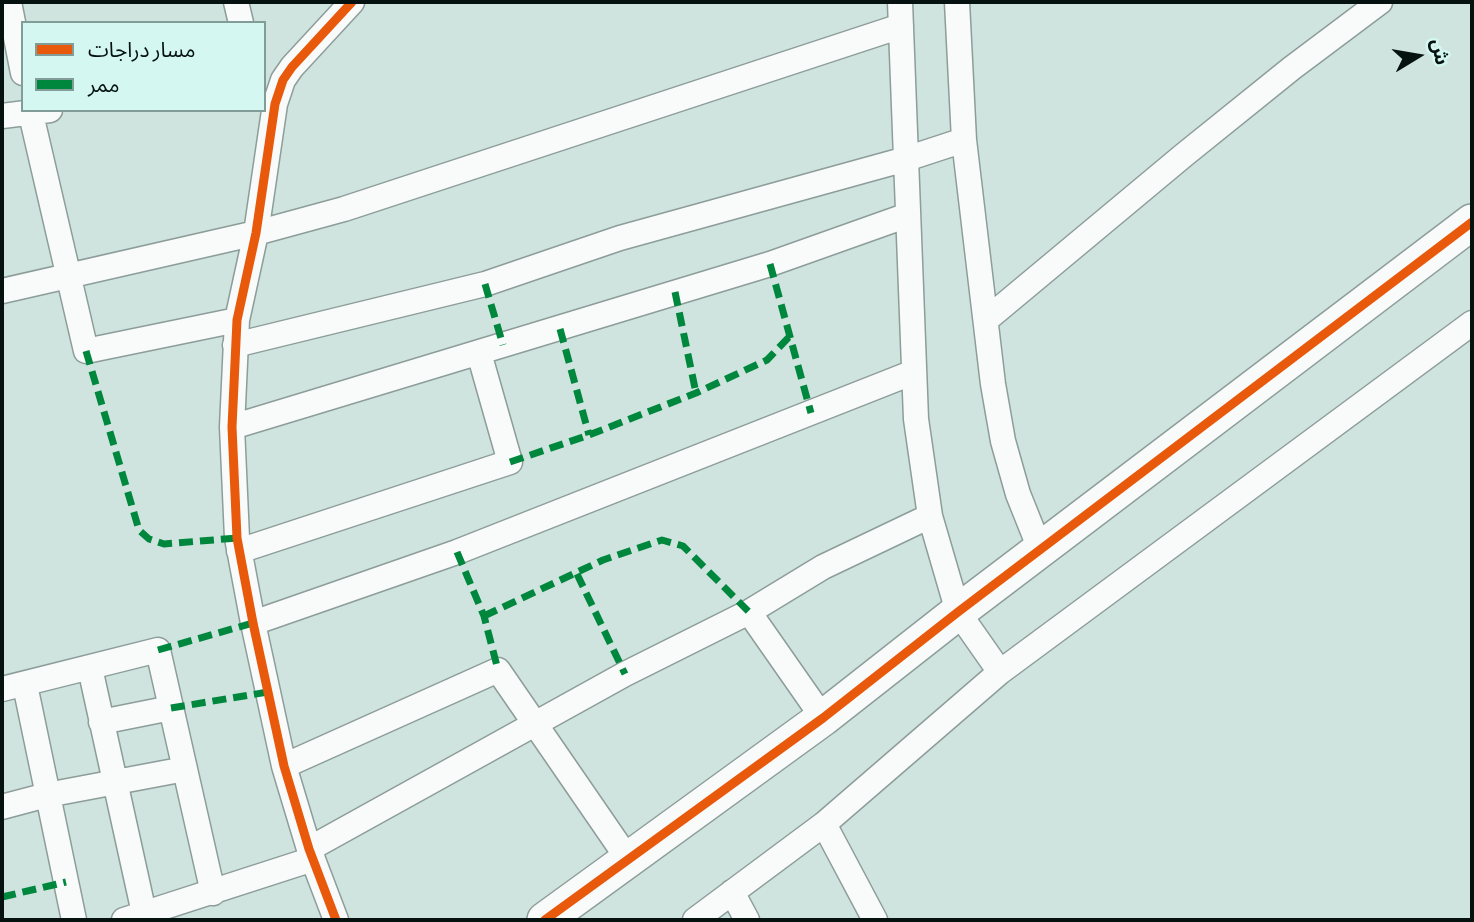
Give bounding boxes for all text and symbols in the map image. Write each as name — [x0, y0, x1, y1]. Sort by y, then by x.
legend — [21, 21, 266, 112]
north arrow — [1383, 21, 1453, 91]
text: ش — [1425, 37, 1453, 67]
text: مسار دراجات — [88, 38, 196, 63]
text: ممر — [88, 73, 119, 98]

